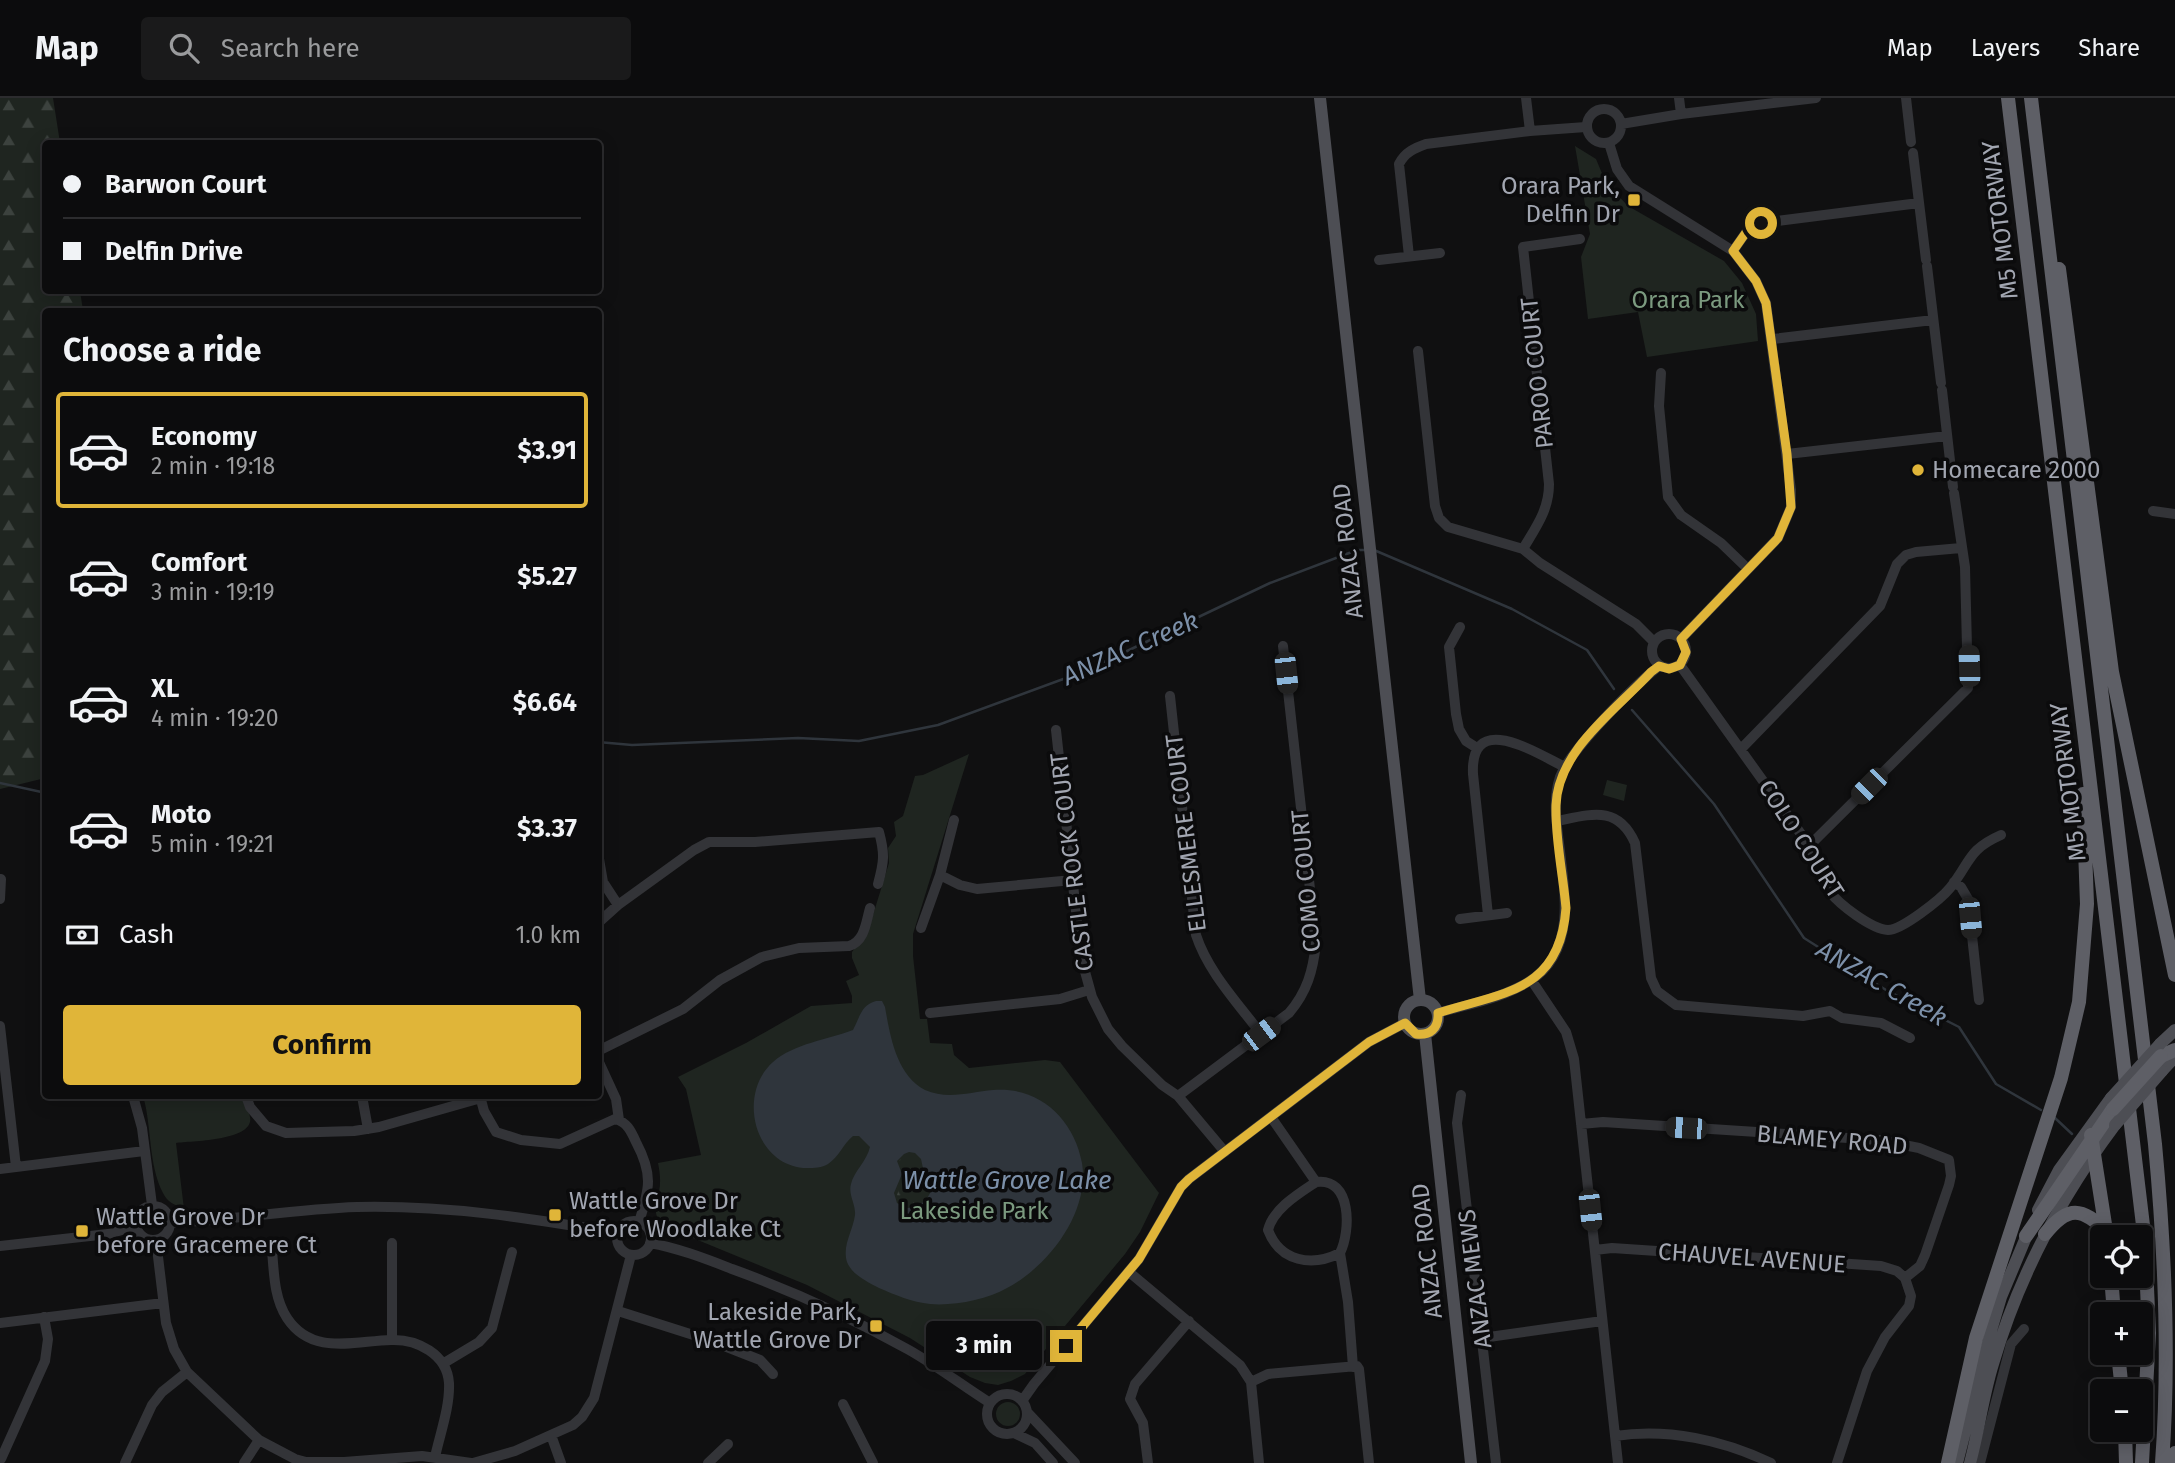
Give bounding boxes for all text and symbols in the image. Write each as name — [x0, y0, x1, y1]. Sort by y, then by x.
search box — [141, 17, 631, 80]
text: Map — [35, 28, 99, 68]
icon: search — [165, 29, 203, 67]
text: Search here — [221, 33, 360, 64]
text: Map — [1887, 34, 1933, 62]
text: Layers — [1971, 34, 2040, 62]
text: Share — [2078, 34, 2140, 62]
street label: M5 MOTORWAY — [1976, 138, 2024, 301]
text: Barwon Court — [105, 169, 267, 200]
place label: Orara Park, Delfin Dr — [1501, 172, 1621, 228]
marker: Orara Park, Delfin Dr — [1626, 192, 1642, 208]
route start — [1745, 207, 1777, 239]
text: Delfin Drive — [105, 236, 243, 267]
park label: Orara Park — [1631, 286, 1745, 314]
street label: PAROO COURT — [1515, 295, 1559, 450]
text: Choose a ride — [63, 331, 261, 369]
icon: car — [67, 419, 130, 482]
text: Economy — [151, 421, 257, 452]
text: $3.91 — [517, 435, 577, 466]
text: 2 min · 19:18 — [151, 452, 275, 480]
place label: Homecare 2000 — [1932, 456, 2100, 484]
marker: Homecare 2000 — [1910, 462, 1926, 478]
street label: ANZAC ROAD — [1327, 482, 1369, 620]
icon: car — [67, 545, 130, 608]
text: Comfort — [151, 547, 247, 578]
text: $5.27 — [517, 561, 577, 592]
text: 3 min · 19:19 — [151, 578, 275, 606]
water label: ANZAC Creek — [1057, 605, 1203, 693]
car — [1958, 645, 1981, 687]
car — [1274, 651, 1299, 695]
icon: car — [67, 671, 130, 734]
text: XL — [151, 673, 179, 704]
text: $6.64 — [513, 687, 577, 718]
street label: M5 MOTORWAY — [2044, 700, 2092, 863]
text: 4 min · 19:20 — [151, 704, 279, 732]
street label: ELLESMERE COURT — [1160, 732, 1212, 934]
street label: CASTLE ROCK COURT — [1045, 751, 1099, 973]
car — [1847, 764, 1892, 808]
street label: COLO COURT — [1752, 775, 1850, 904]
icon: car — [67, 797, 130, 860]
text: Moto — [151, 799, 211, 830]
street label: COMO COURT — [1286, 808, 1326, 953]
text: $3.37 — [517, 813, 577, 844]
text: 5 min · 19:21 — [151, 830, 274, 858]
car — [1958, 896, 1983, 940]
icon: cash — [63, 916, 101, 954]
text: Cash — [119, 919, 175, 950]
text: 1.0 km — [515, 921, 581, 949]
water label: ANZAC Creek — [1810, 933, 1953, 1033]
button: Confirm — [63, 1005, 581, 1085]
car — [1238, 1013, 1285, 1055]
car — [1665, 1116, 1708, 1140]
street label: BLAMEY ROAD — [1755, 1119, 1909, 1161]
water label: Wattle Grove Lake — [902, 1165, 1112, 1196]
street label: ANZAC ROAD — [1406, 1182, 1448, 1320]
place label: Wattle Grove Dr before Woodlake Ct — [569, 1187, 781, 1243]
car — [1578, 1188, 1603, 1232]
park label: Lakeside Park — [900, 1197, 1049, 1225]
place label: Wattle Grove Dr before Gracemere Ct — [96, 1203, 317, 1259]
marker: Wattle Grove Dr before Woodlake Ct — [547, 1207, 563, 1223]
street label: ANZAC MEWS — [1453, 1208, 1497, 1350]
marker: Wattle Grove Dr before Gracemere Ct — [74, 1223, 90, 1239]
map controls — [2090, 1225, 2153, 1442]
button: locate — [2090, 1225, 2153, 1288]
street label: CHAUVEL AVENUE — [1657, 1237, 1847, 1279]
place label: Lakeside Park, Wattle Grove Dr — [693, 1298, 863, 1354]
button: + — [2090, 1302, 2153, 1365]
marker: Lakeside Park, Wattle Grove Dr — [868, 1318, 884, 1334]
callout: 3 min — [926, 1322, 1042, 1370]
route end — [1050, 1330, 1082, 1362]
text: 3 min — [956, 1331, 1012, 1359]
button: − — [2090, 1379, 2153, 1442]

